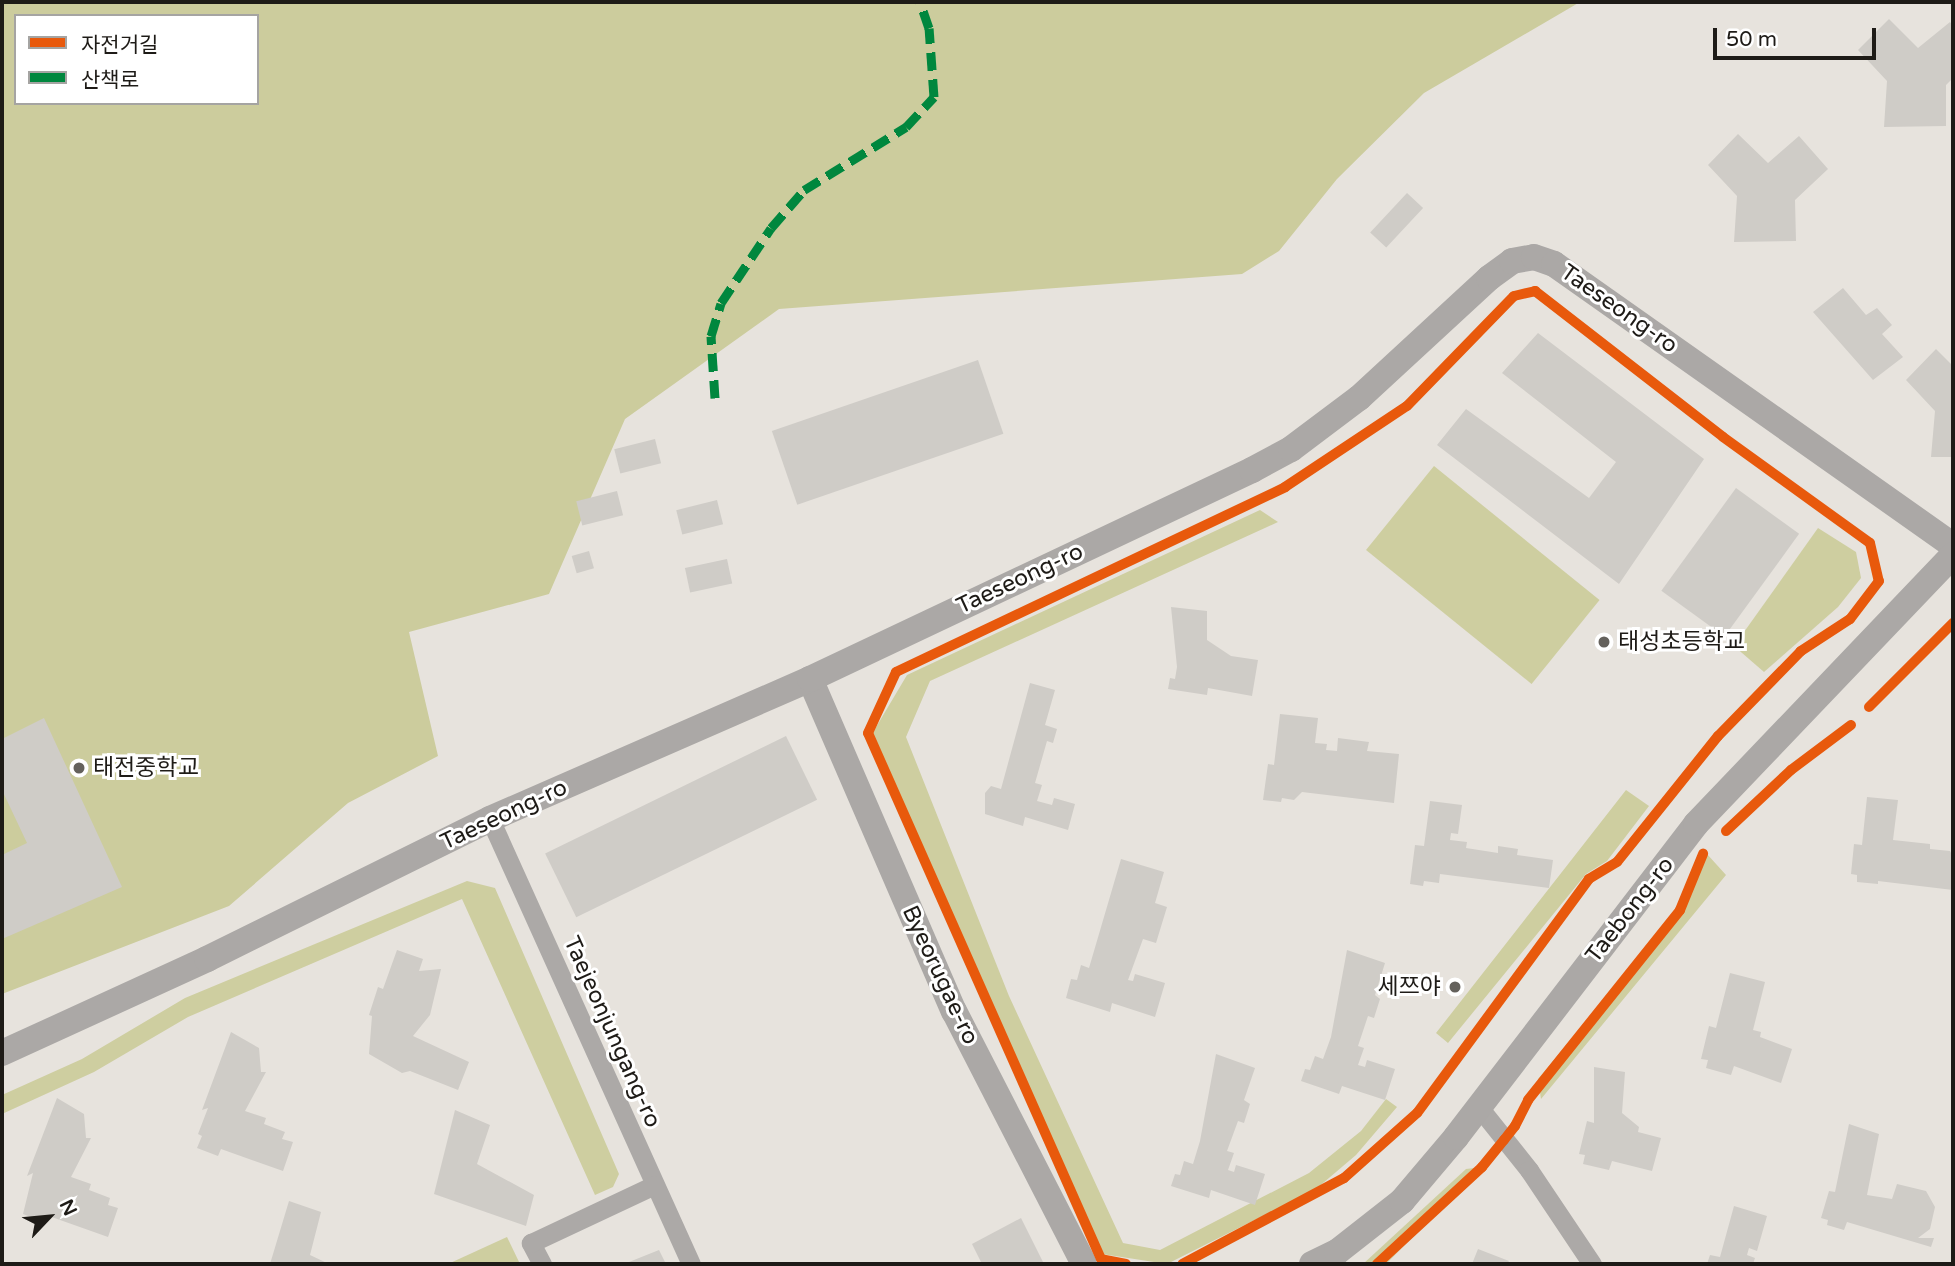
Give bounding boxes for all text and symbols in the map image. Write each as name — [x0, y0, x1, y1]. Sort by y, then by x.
legend — [14, 14, 259, 105]
scale bar — [1717, 14, 1880, 58]
text: 50 m — [1726, 27, 1777, 52]
text: 자전거길 — [81, 33, 158, 58]
text: 산책로 — [81, 68, 139, 93]
street label: Taeseong-ro — [1555, 259, 1683, 359]
street label: Taeseong-ro — [952, 538, 1088, 620]
place label: 태성초등학교 — [1618, 628, 1745, 656]
marker: 태성초등학교 — [1596, 634, 1612, 650]
place label: 태전중학교 — [93, 754, 199, 782]
marker: 태전중학교 — [71, 760, 87, 776]
street label: Taeseong-ro — [436, 774, 572, 856]
street label: Taebong-ro — [1580, 851, 1680, 969]
street label: Byeorugae-ro — [896, 901, 984, 1049]
street label: Taejeonjungang-ro — [557, 932, 667, 1132]
place label: 세쯔야 — [1378, 973, 1441, 1001]
marker: 세쯔야 — [1447, 979, 1463, 995]
north arrow — [14, 1182, 84, 1252]
text: N — [55, 1196, 81, 1219]

